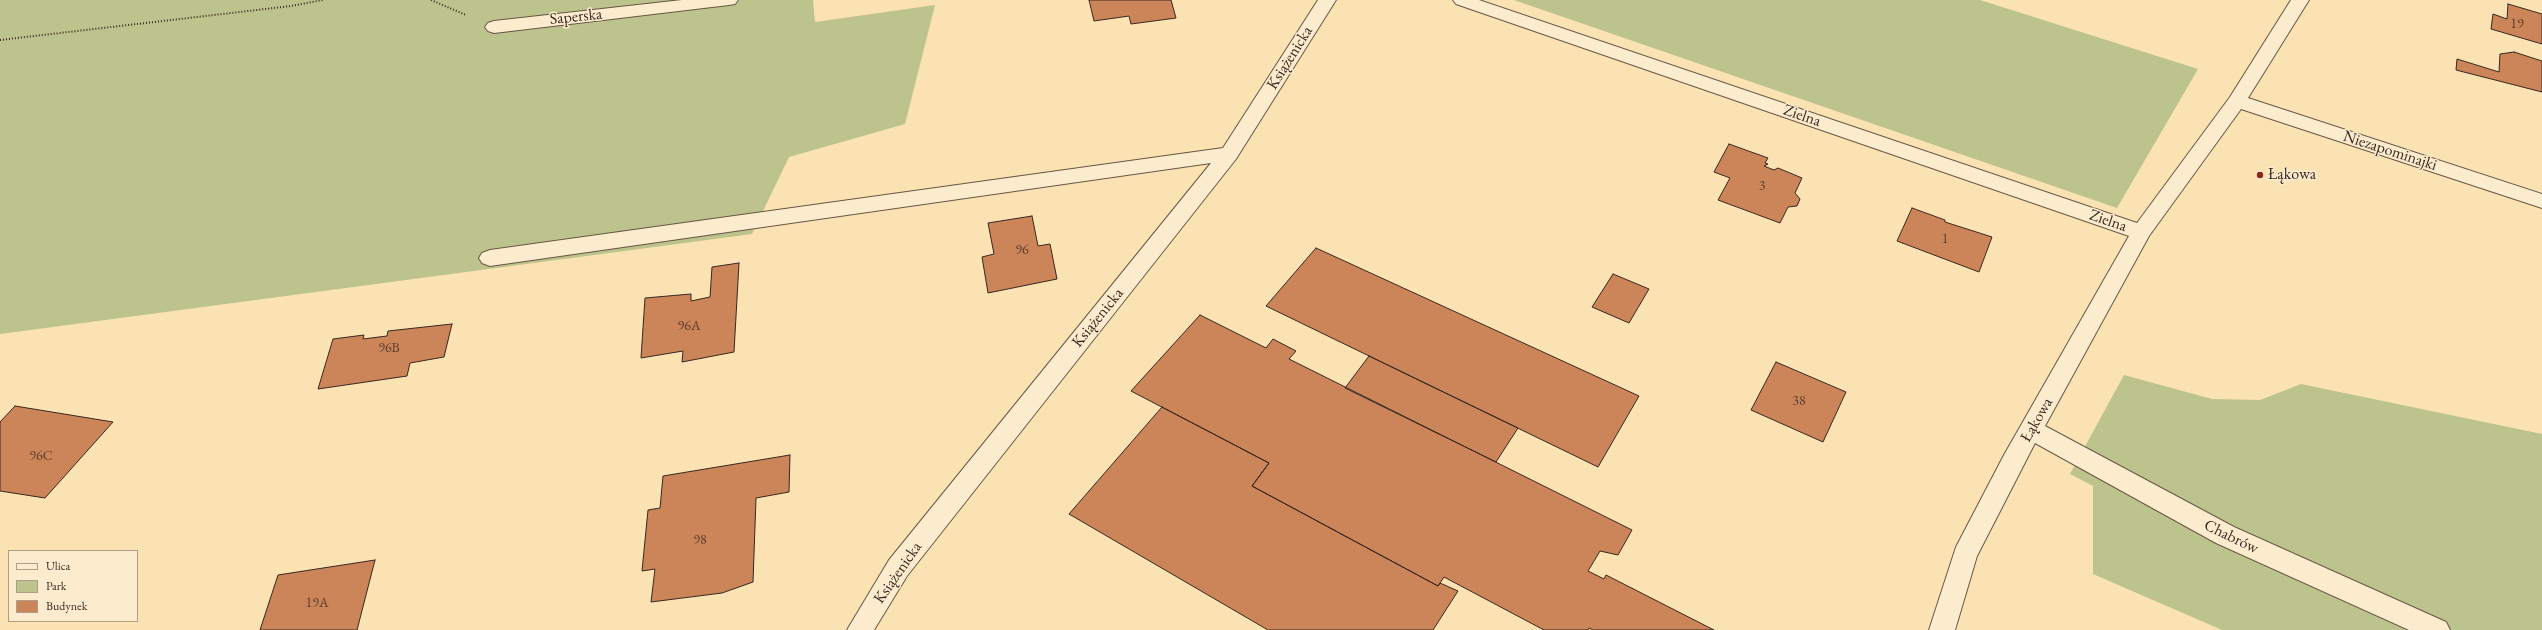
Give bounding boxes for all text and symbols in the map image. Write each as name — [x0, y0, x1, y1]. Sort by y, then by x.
street label: Saperska — [549, 5, 603, 29]
house number: 19 — [2510, 16, 2524, 32]
street label: Książenicka — [1263, 23, 1317, 93]
street label: Zielna — [1781, 101, 1823, 131]
street label: Niezapominajki — [2341, 127, 2439, 175]
place label: Łąkowa — [2268, 165, 2316, 185]
marker: Łąkowa — [2255, 170, 2265, 180]
house number: 3 — [1759, 178, 1765, 194]
street label: Zielna — [2087, 206, 2129, 236]
house number: 1 — [1942, 231, 1948, 247]
house number: 96 — [1015, 242, 1029, 258]
street label: Książenicka — [1068, 284, 1128, 352]
house number: 96A — [677, 318, 701, 334]
house number: 96B — [378, 340, 400, 356]
house number: 38 — [1792, 393, 1806, 409]
street label: Łąkowa — [2017, 394, 2057, 446]
house number: 96C — [29, 448, 53, 464]
street label: Chabrów — [2201, 516, 2261, 558]
house number: 98 — [693, 532, 707, 548]
street label: Książenicka — [870, 538, 926, 608]
legend — [8, 550, 138, 622]
text: Ulica — [46, 558, 70, 574]
text: Park — [46, 578, 66, 594]
house number: 19A — [305, 595, 329, 611]
text: Budynek — [46, 598, 87, 614]

